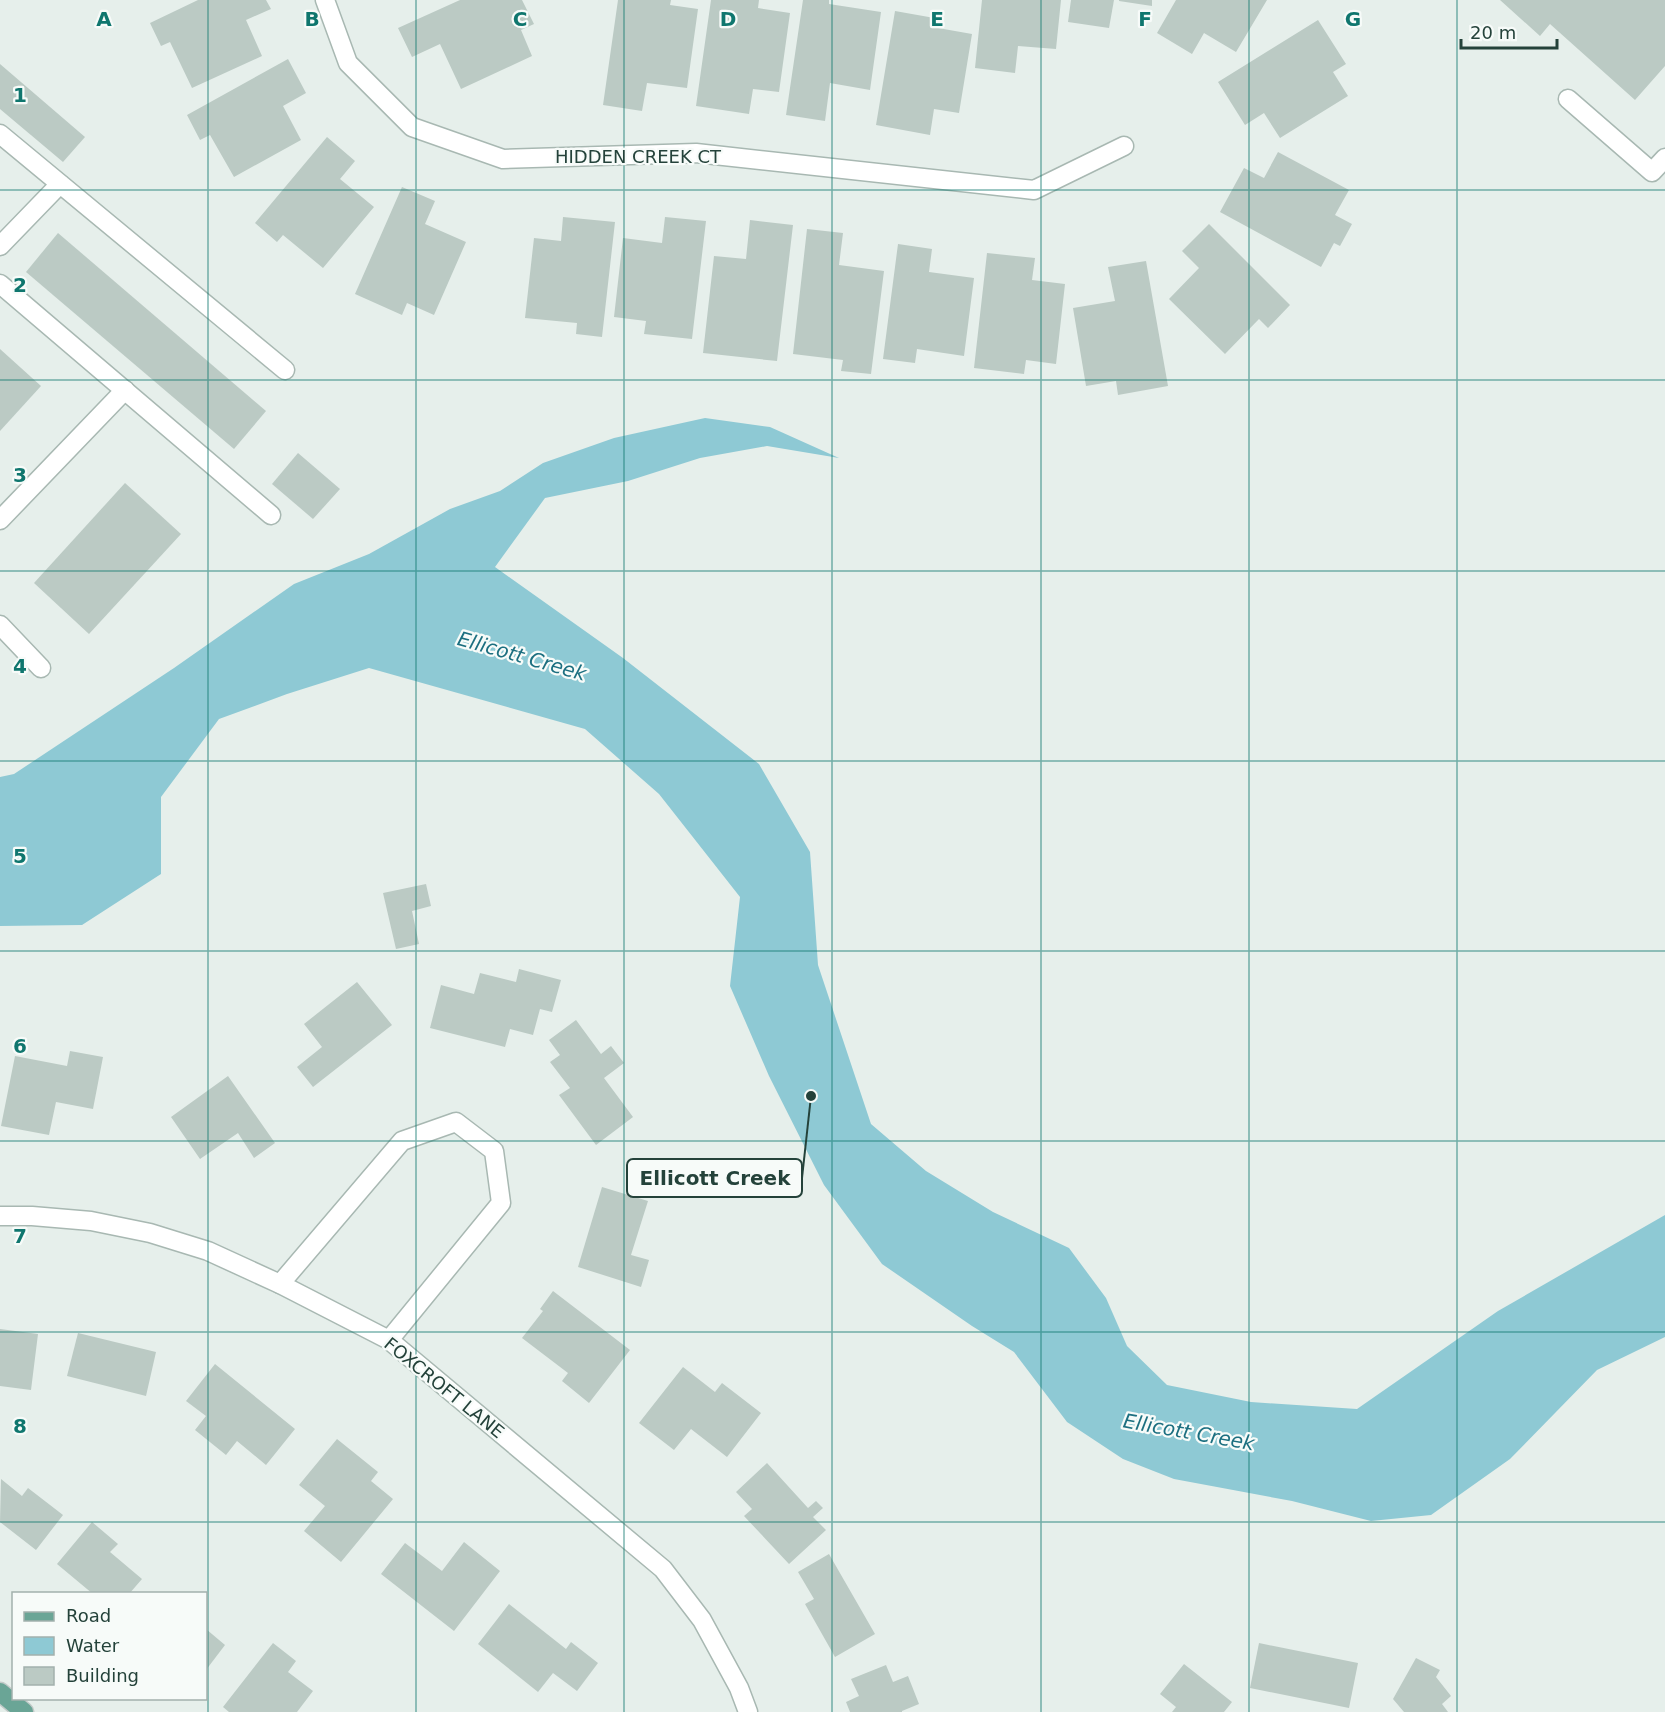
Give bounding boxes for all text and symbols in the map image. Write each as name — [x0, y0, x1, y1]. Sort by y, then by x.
text: A — [96, 7, 112, 31]
text: B — [304, 7, 320, 31]
text: C — [513, 7, 527, 31]
text: D — [720, 7, 736, 31]
text: E — [930, 7, 944, 31]
text: F — [1138, 7, 1152, 31]
text: G — [1345, 7, 1361, 31]
scale bar — [1461, 12, 1557, 50]
text: 20 m — [1470, 22, 1516, 43]
text: 1 — [13, 83, 27, 107]
street label: HIDDEN CREEK CT — [555, 146, 722, 167]
text: 2 — [13, 273, 27, 297]
text: 3 — [13, 463, 27, 487]
water label: Ellicott Creek — [455, 626, 591, 686]
text: 4 — [13, 654, 27, 678]
text: 5 — [13, 844, 27, 868]
text: 6 — [13, 1034, 27, 1058]
callout: Ellicott Creek — [627, 1159, 802, 1197]
text: Ellicott Creek — [640, 1166, 791, 1190]
text: 7 — [13, 1224, 27, 1248]
street label: FOXCROFT LANE — [380, 1333, 508, 1442]
water label: Ellicott Creek — [1121, 1409, 1258, 1456]
text: 8 — [13, 1414, 27, 1438]
legend — [12, 1592, 207, 1700]
text: Road — [66, 1605, 111, 1626]
text: Water — [66, 1635, 120, 1656]
text: Building — [66, 1665, 139, 1686]

